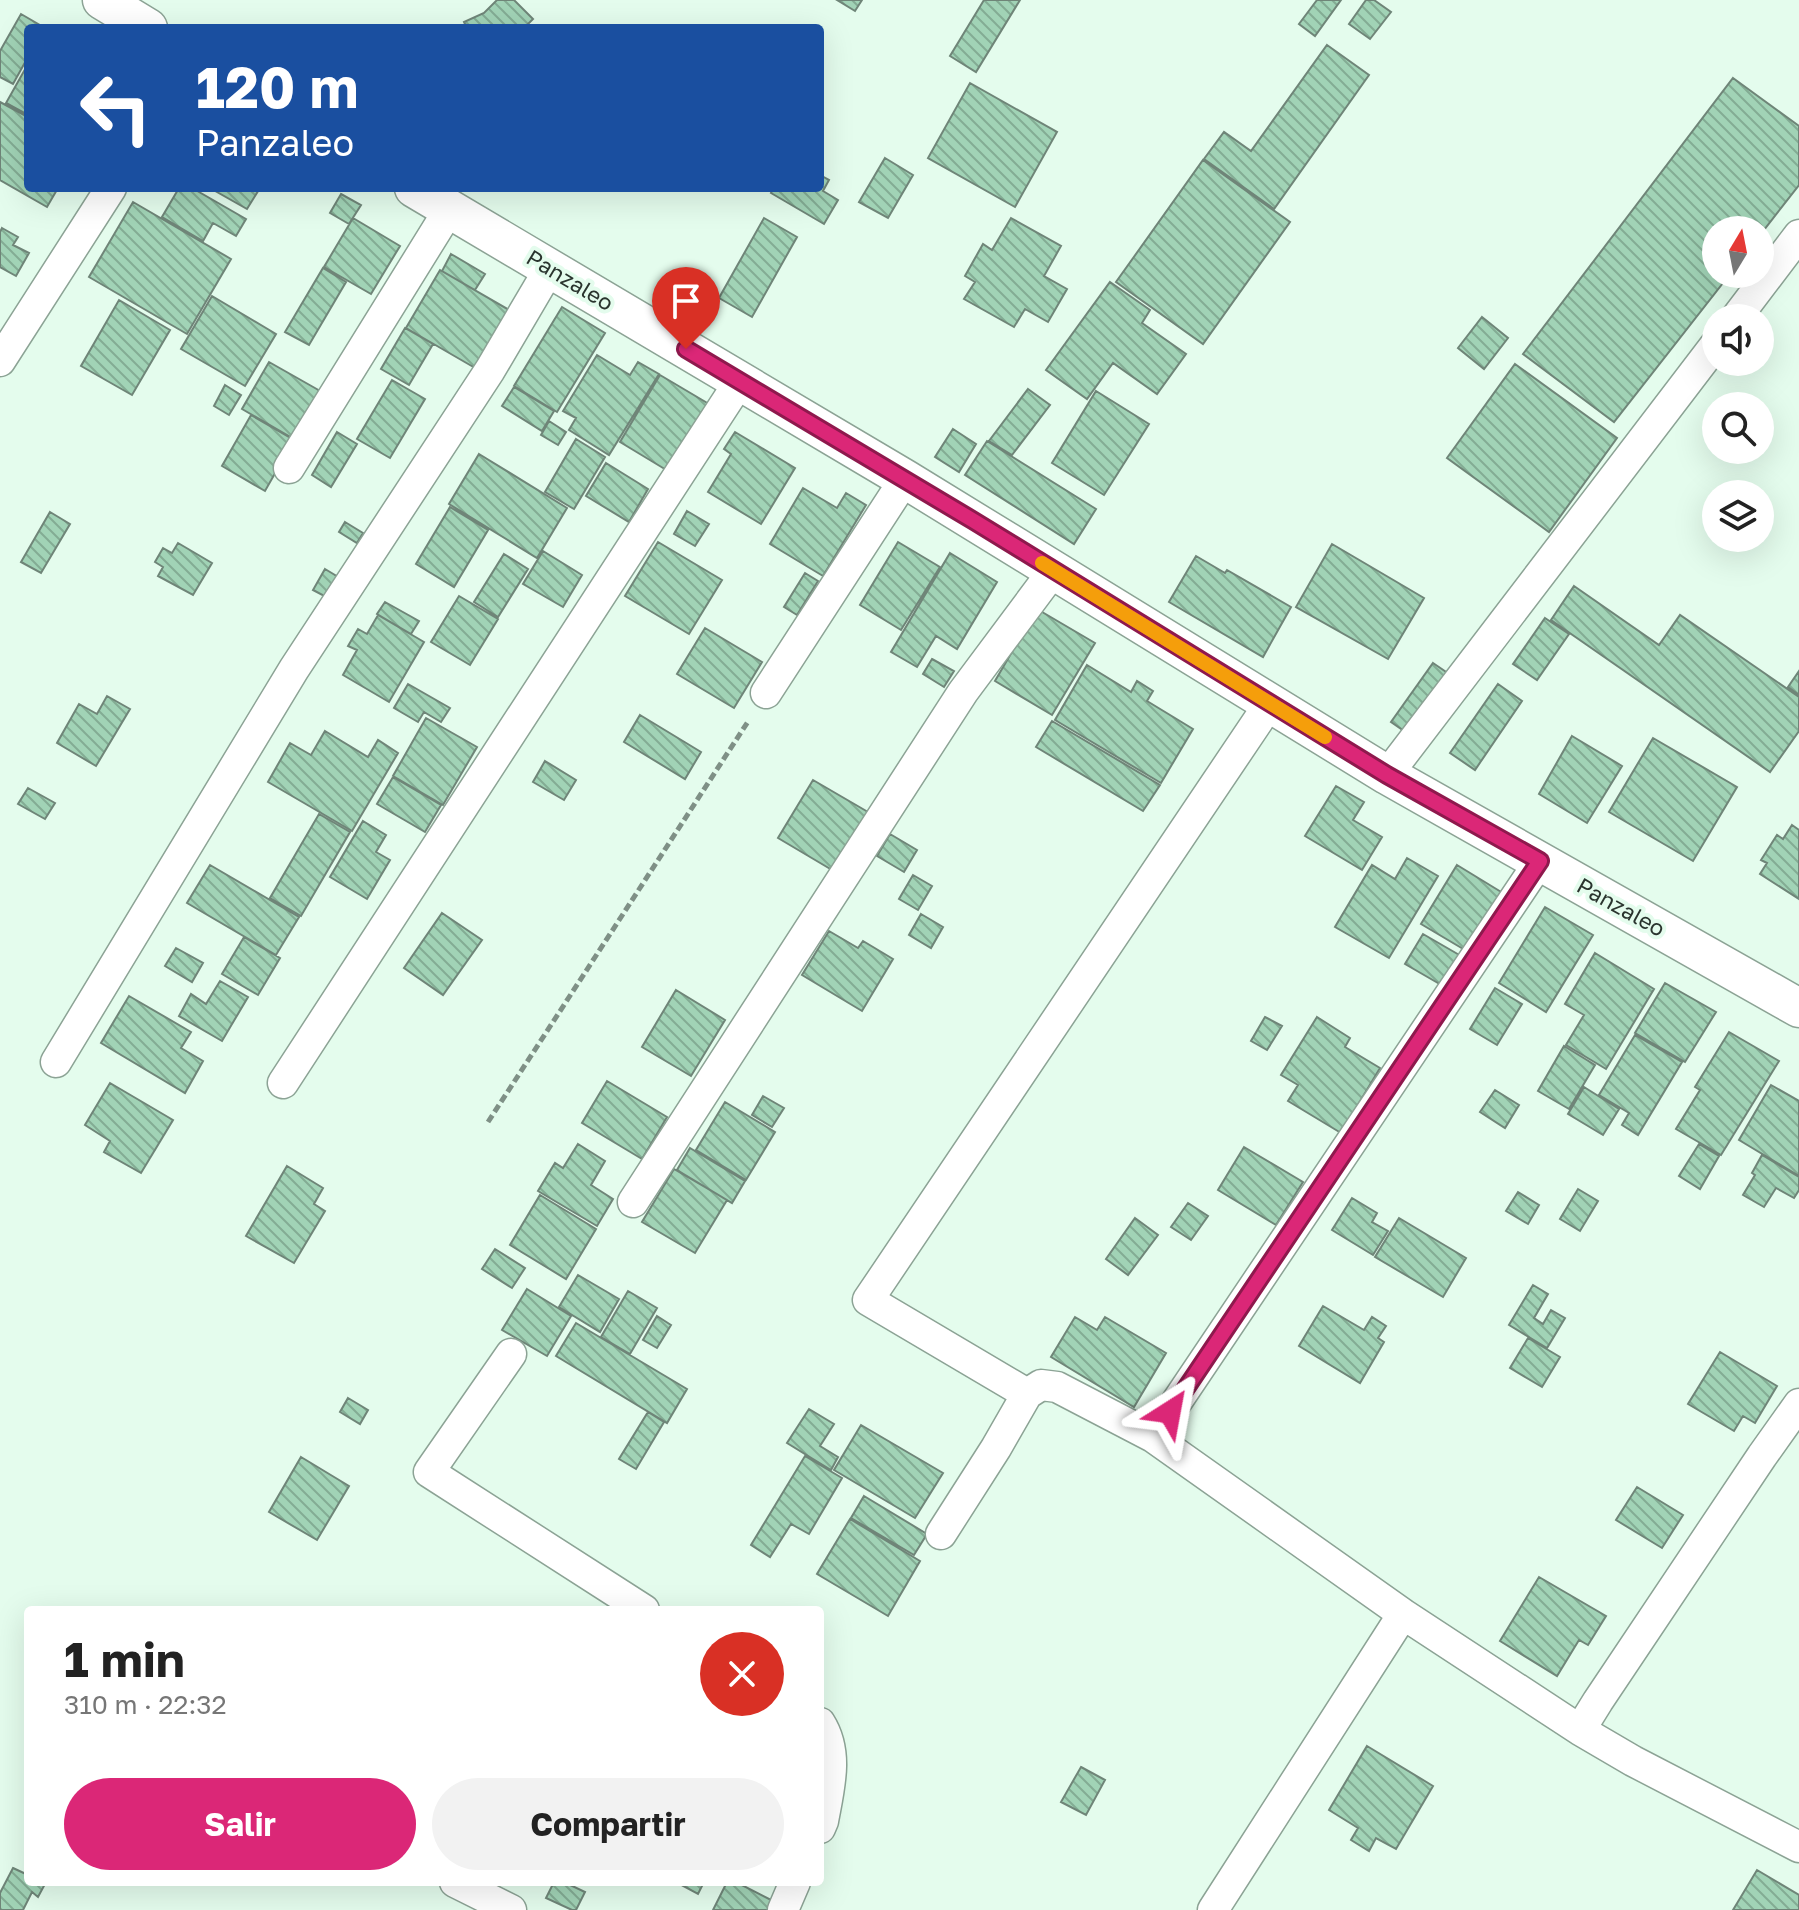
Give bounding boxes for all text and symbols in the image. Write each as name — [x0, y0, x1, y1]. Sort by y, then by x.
text: 120 m — [196, 53, 358, 120]
icon: left — [64, 56, 168, 160]
text: Panzaleo — [196, 121, 354, 164]
north arrow — [1702, 216, 1774, 288]
map controls — [1702, 216, 1774, 552]
street label: Panzaleo — [522, 243, 619, 316]
pin — [652, 267, 720, 349]
icon: arrive — [664, 279, 708, 323]
button: sound — [1702, 304, 1774, 376]
button: search — [1702, 392, 1774, 464]
button: layers — [1702, 480, 1774, 552]
street label: Panzaleo — [1572, 871, 1670, 942]
position arrow — [1128, 1370, 1212, 1454]
text: 1 min — [64, 1630, 185, 1688]
button: close — [700, 1632, 784, 1716]
text: 310 m · 22:32 — [64, 1689, 227, 1720]
button: Salir — [64, 1778, 416, 1870]
button: Compartir — [432, 1778, 784, 1870]

